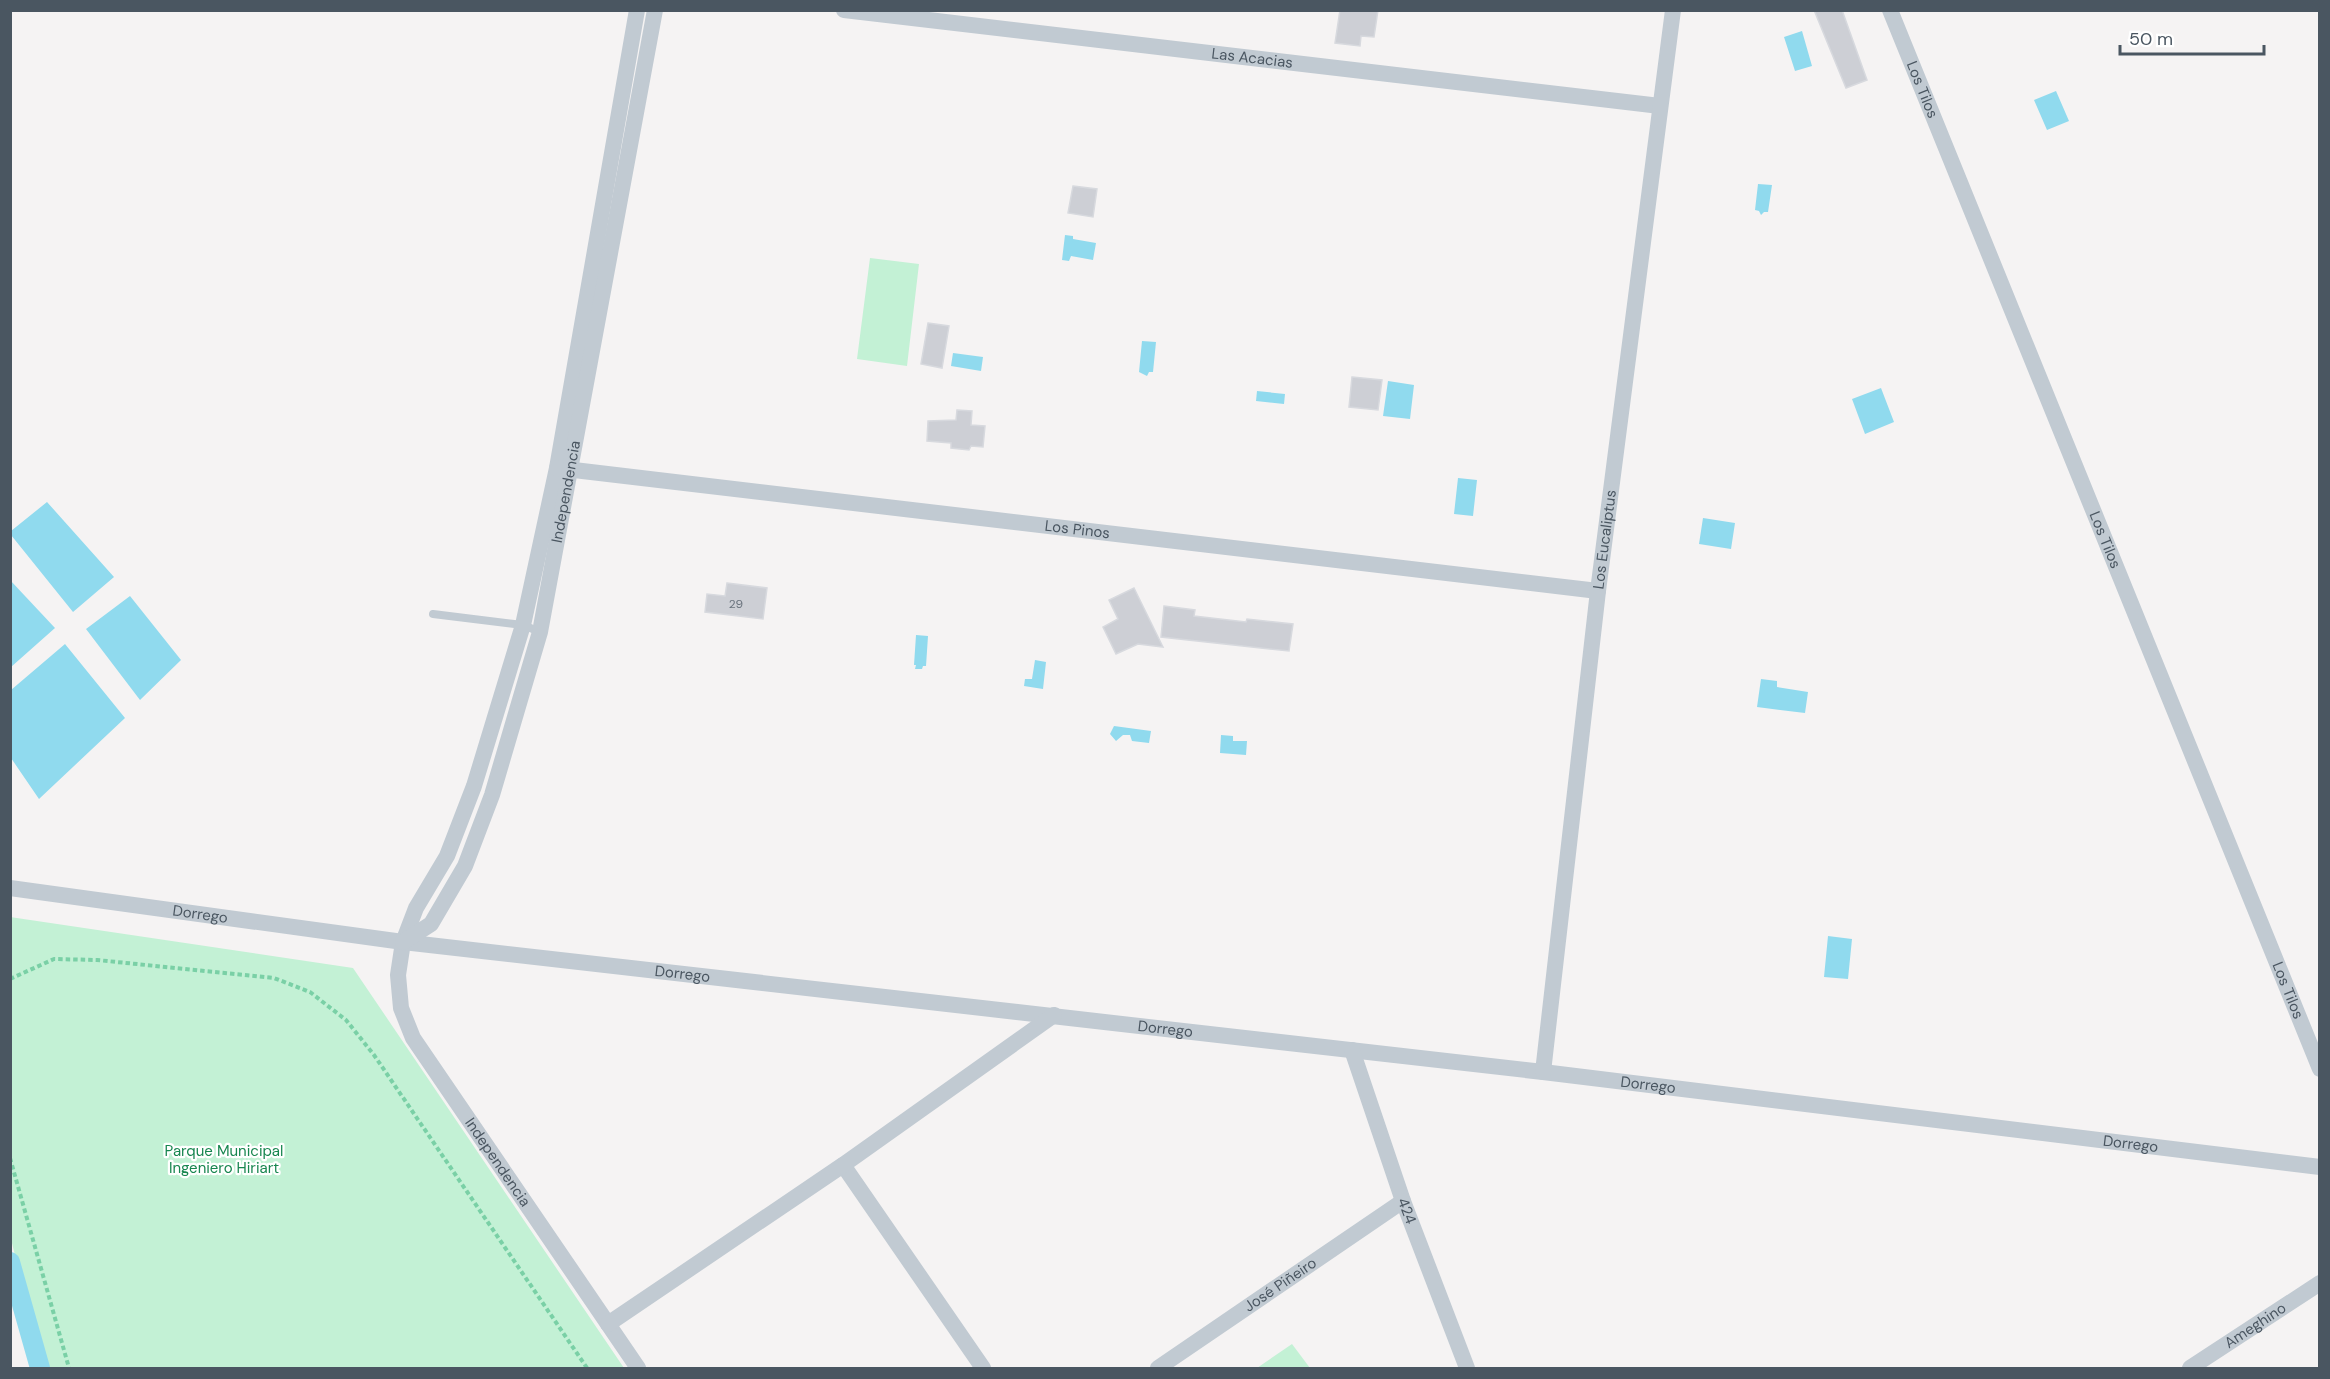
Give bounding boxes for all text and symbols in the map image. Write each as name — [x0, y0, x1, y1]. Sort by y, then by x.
scale bar — [2120, 18, 2264, 56]
text: 50 m — [2129, 27, 2173, 51]
street label: Las Acacias — [1210, 43, 1294, 73]
street label: Los Tilos — [1902, 58, 1943, 121]
street label: Independencia — [547, 439, 585, 545]
street label: Los Eucaliptus — [1588, 489, 1621, 590]
street label: Los Tilos — [2085, 508, 2126, 571]
street label: Los Pinos — [1044, 516, 1111, 543]
house number: 29 — [729, 596, 743, 612]
street label: Dorrego — [171, 900, 229, 928]
street label: Los Tilos — [2268, 959, 2309, 1022]
street label: Dorrego — [654, 961, 711, 987]
street label: Dorrego — [1137, 1016, 1194, 1042]
street label: Dorrego — [1619, 1072, 1677, 1098]
street label: Independencia — [460, 1114, 535, 1211]
street label: Dorrego — [2102, 1131, 2159, 1157]
park label: Parque Municipal Ingeniero Hiriart — [165, 1141, 283, 1178]
street label: 424 — [1393, 1195, 1421, 1227]
street label: José Piñeiro — [1240, 1253, 1321, 1316]
street label: Ameghino — [2221, 1298, 2290, 1353]

